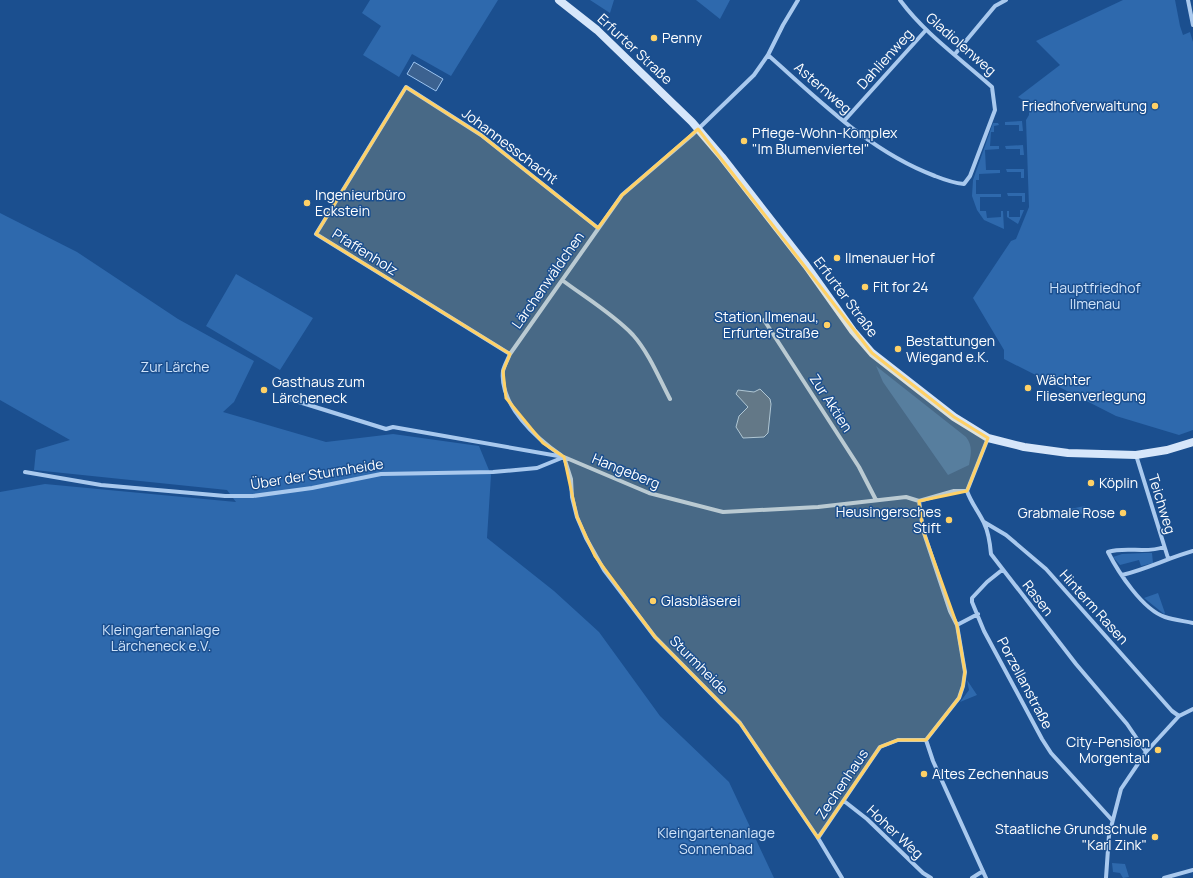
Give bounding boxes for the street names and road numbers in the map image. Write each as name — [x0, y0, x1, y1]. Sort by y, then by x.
street label: Gladiolenweg — [922, 8, 1000, 79]
street label: Erfurter Straße — [594, 9, 677, 88]
street label: Dahlienweg — [852, 24, 917, 93]
street label: Asternweg — [791, 57, 856, 118]
street label: Johannesschacht — [458, 103, 563, 188]
street label: Pfaffenholz — [329, 224, 402, 279]
street label: Lärchenwäldchen — [507, 227, 588, 332]
street label: Erfurter Straße — [810, 253, 883, 341]
street label: Zur Aktien — [806, 370, 857, 435]
street label: Hangeberg — [589, 448, 663, 493]
street label: Über der Sturmheide — [249, 454, 385, 493]
street label: Teichweg — [1144, 472, 1181, 536]
street label: Hinterm Rasen — [1056, 565, 1133, 648]
street label: Rasen — [1019, 576, 1058, 619]
street label: Sturmheide — [666, 631, 733, 698]
street label: Porzellanstraße — [993, 634, 1058, 732]
street label: Zechenhaus — [811, 745, 872, 823]
street label: Hoher Weg — [863, 800, 928, 863]

